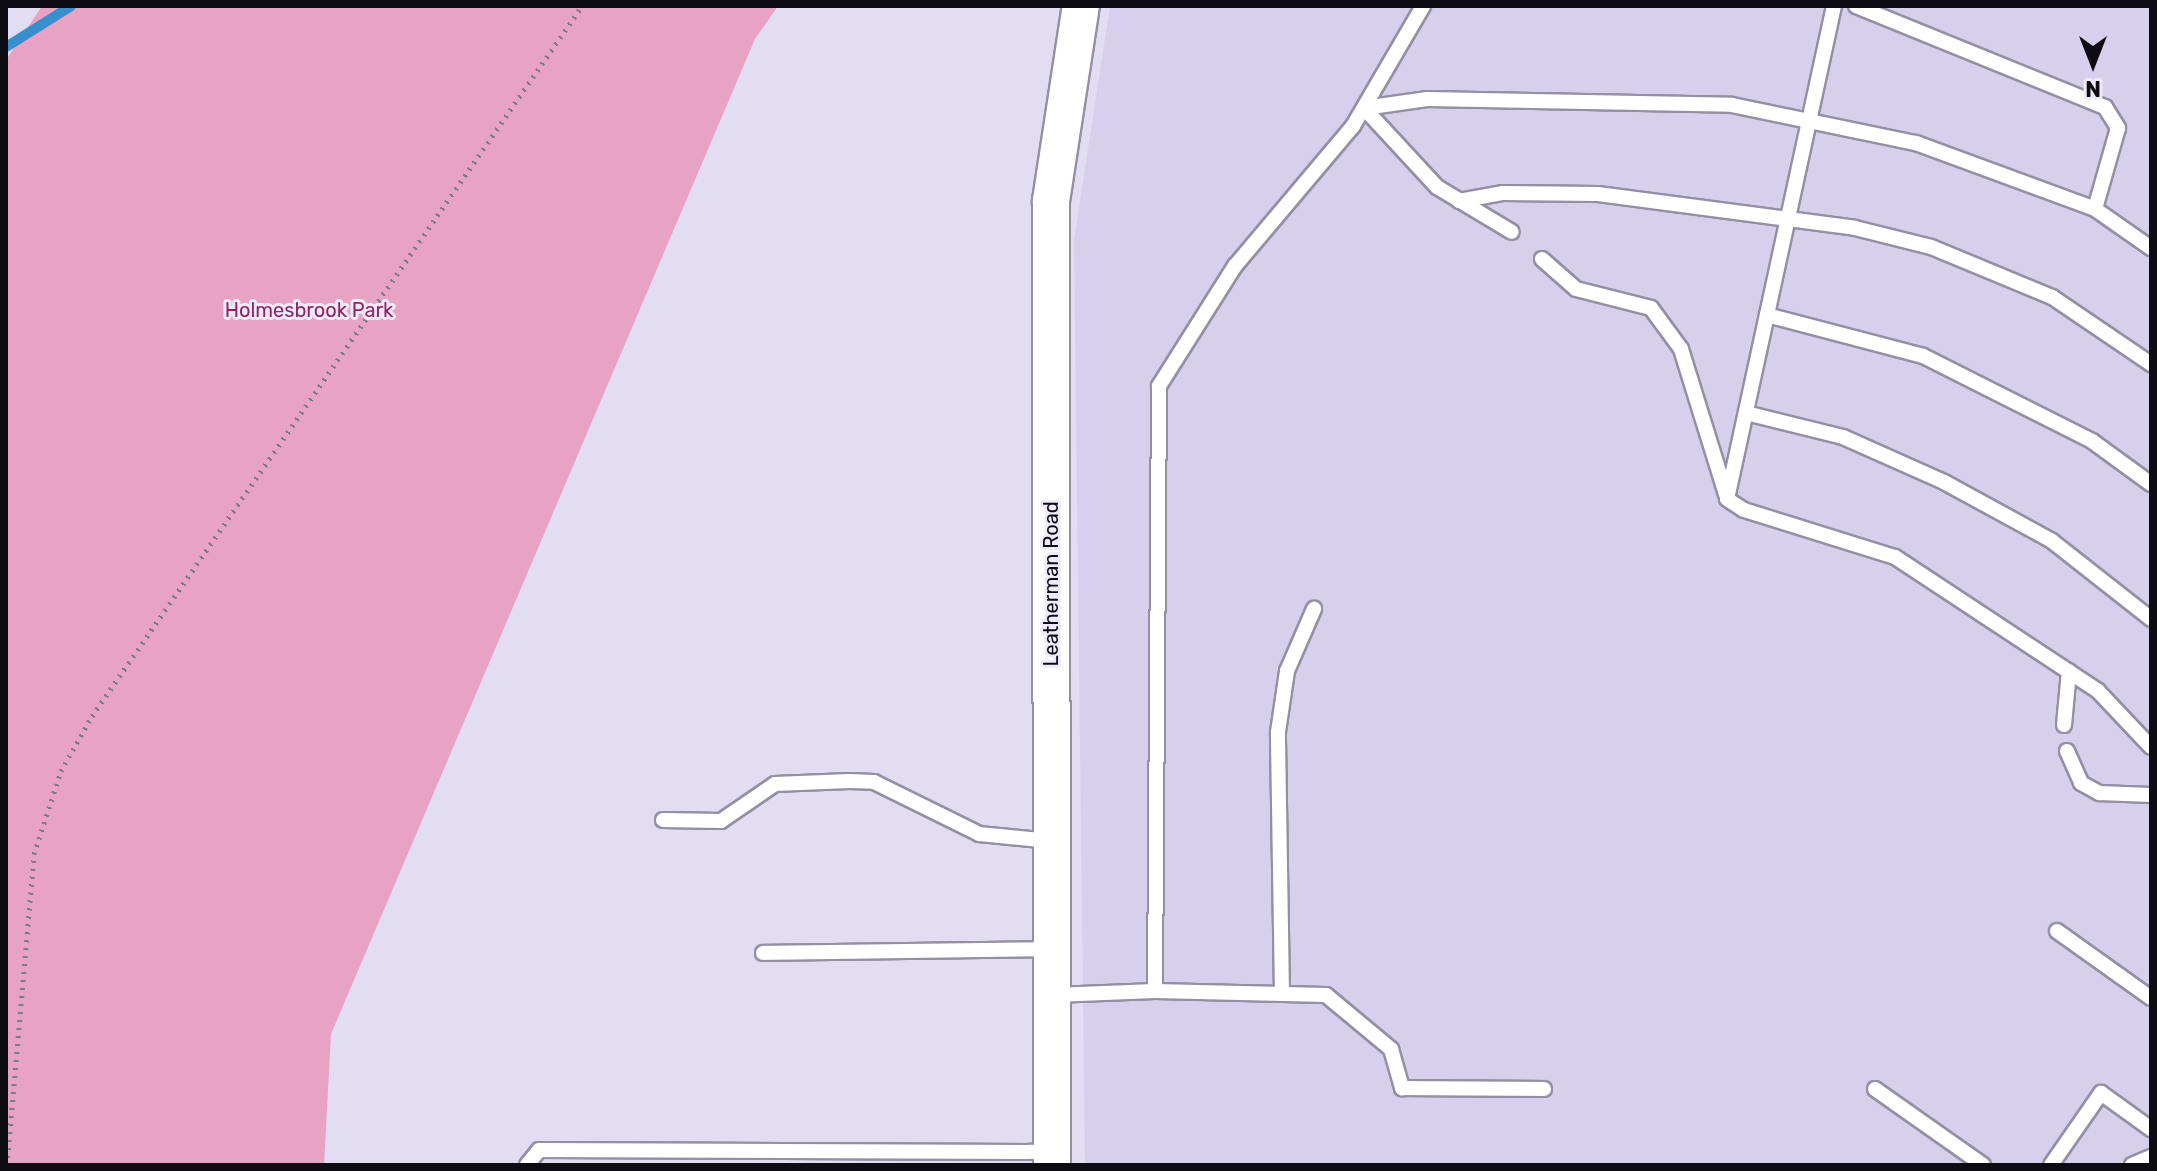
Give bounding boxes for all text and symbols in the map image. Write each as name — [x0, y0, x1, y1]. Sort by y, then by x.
north arrow — [2053, 24, 2133, 104]
text: N — [2085, 75, 2101, 102]
park label: Holmesbrook Park — [225, 298, 393, 322]
street label: Leatherman Road — [1039, 501, 1063, 667]

